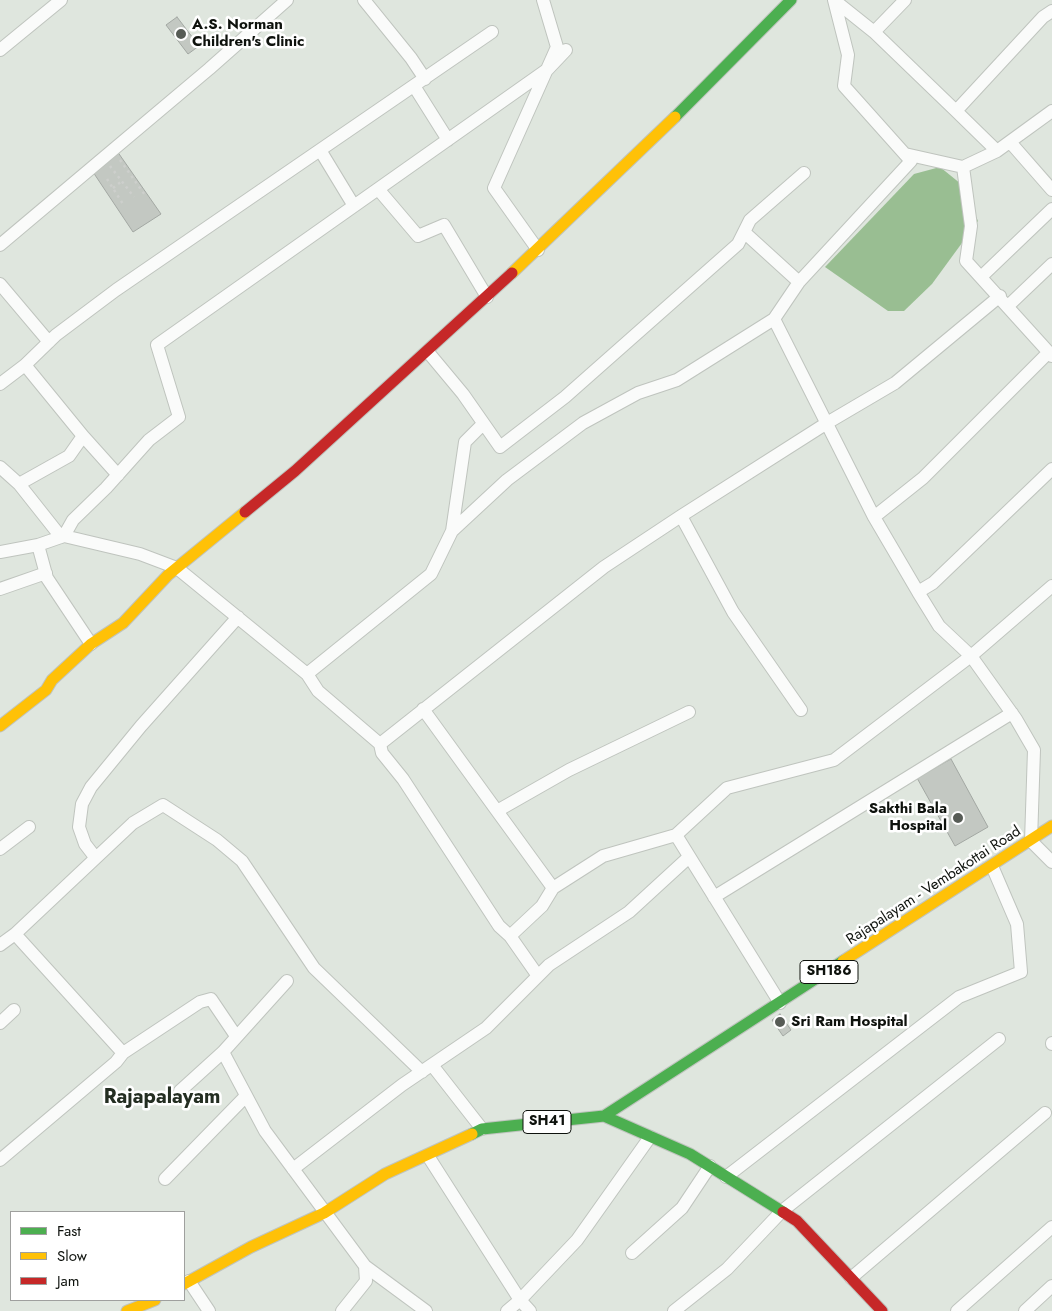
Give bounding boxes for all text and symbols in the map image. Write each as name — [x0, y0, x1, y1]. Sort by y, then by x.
place label: A.S. Norman Children's Clinic — [192, 16, 305, 51]
marker: A.S. Norman Children's Clinic — [174, 27, 188, 41]
place label: Sakthi Bala Hospital — [869, 800, 947, 835]
marker: Sakthi Bala Hospital — [951, 811, 965, 825]
street label: Rajapalayam - Vembakottai Road — [843, 823, 1025, 949]
road number: SH186 — [800, 960, 858, 984]
place label: Sri Ram Hospital — [791, 1013, 908, 1031]
marker: Sri Ram Hospital — [773, 1015, 787, 1029]
district label: Rajapalayam — [104, 1086, 220, 1110]
road number: SH41 — [523, 1110, 571, 1134]
legend — [10, 1211, 185, 1301]
text: Fast — [57, 1220, 81, 1242]
text: Slow — [57, 1245, 87, 1267]
text: Jam — [57, 1270, 80, 1292]

